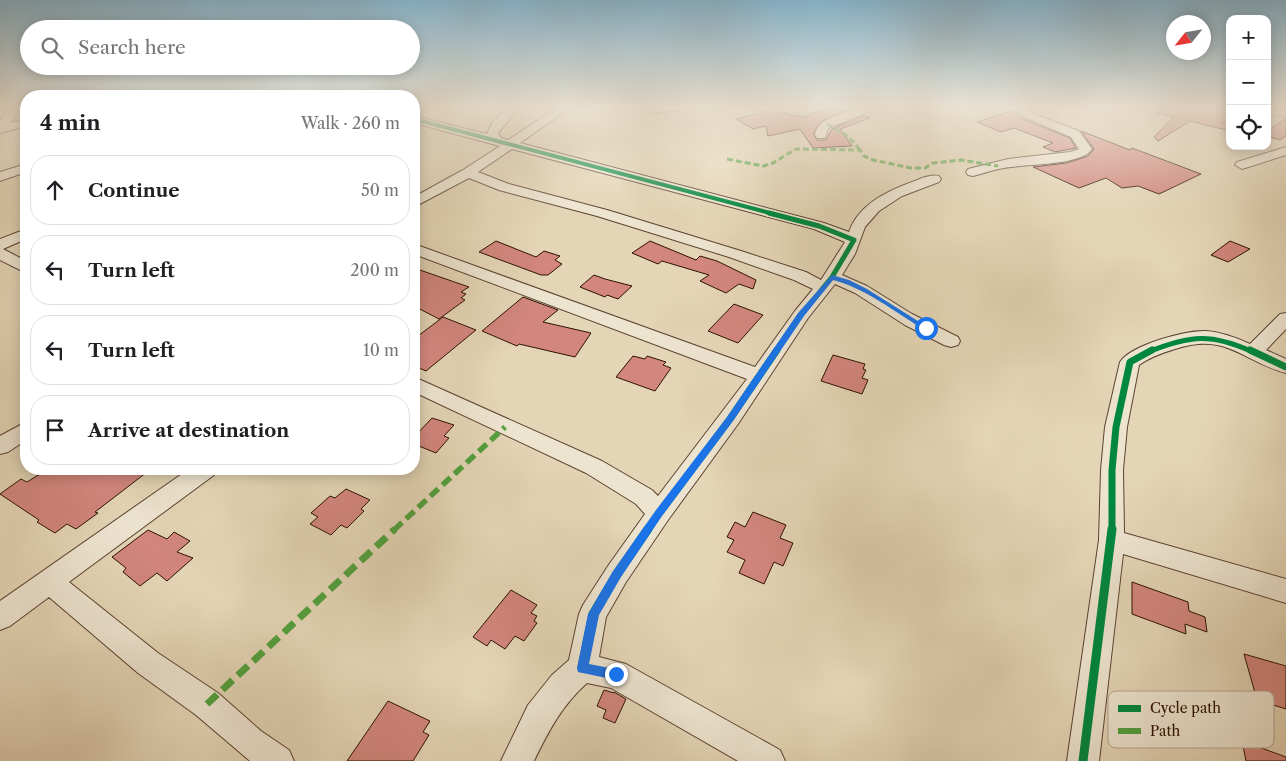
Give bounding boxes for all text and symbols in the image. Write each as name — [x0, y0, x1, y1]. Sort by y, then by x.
north arrow — [1166, 15, 1211, 60]
map controls — [1226, 15, 1271, 150]
button: + — [1226, 15, 1271, 60]
search box — [20, 20, 420, 75]
icon: search — [38, 34, 66, 62]
text: Search here — [78, 36, 186, 59]
button: − — [1226, 60, 1271, 105]
button: locate — [1226, 105, 1271, 150]
text: 4 min — [40, 110, 101, 135]
text: Walk · 260 m — [301, 113, 400, 133]
icon: ahead — [41, 176, 69, 204]
text: Continue — [88, 179, 180, 202]
text: 50 m — [361, 180, 399, 200]
icon: left — [41, 256, 69, 284]
text: Turn left — [88, 259, 175, 282]
text: 200 m — [350, 260, 399, 280]
route start — [915, 317, 938, 340]
icon: left — [41, 336, 69, 364]
text: Turn left — [88, 339, 175, 362]
text: 10 m — [363, 340, 399, 360]
icon: arrive — [41, 416, 69, 444]
text: Arrive at destination — [88, 419, 289, 442]
route end — [605, 663, 628, 686]
legend — [1108, 691, 1274, 748]
text: Cycle path — [1150, 699, 1221, 717]
text: Path — [1150, 722, 1180, 740]

